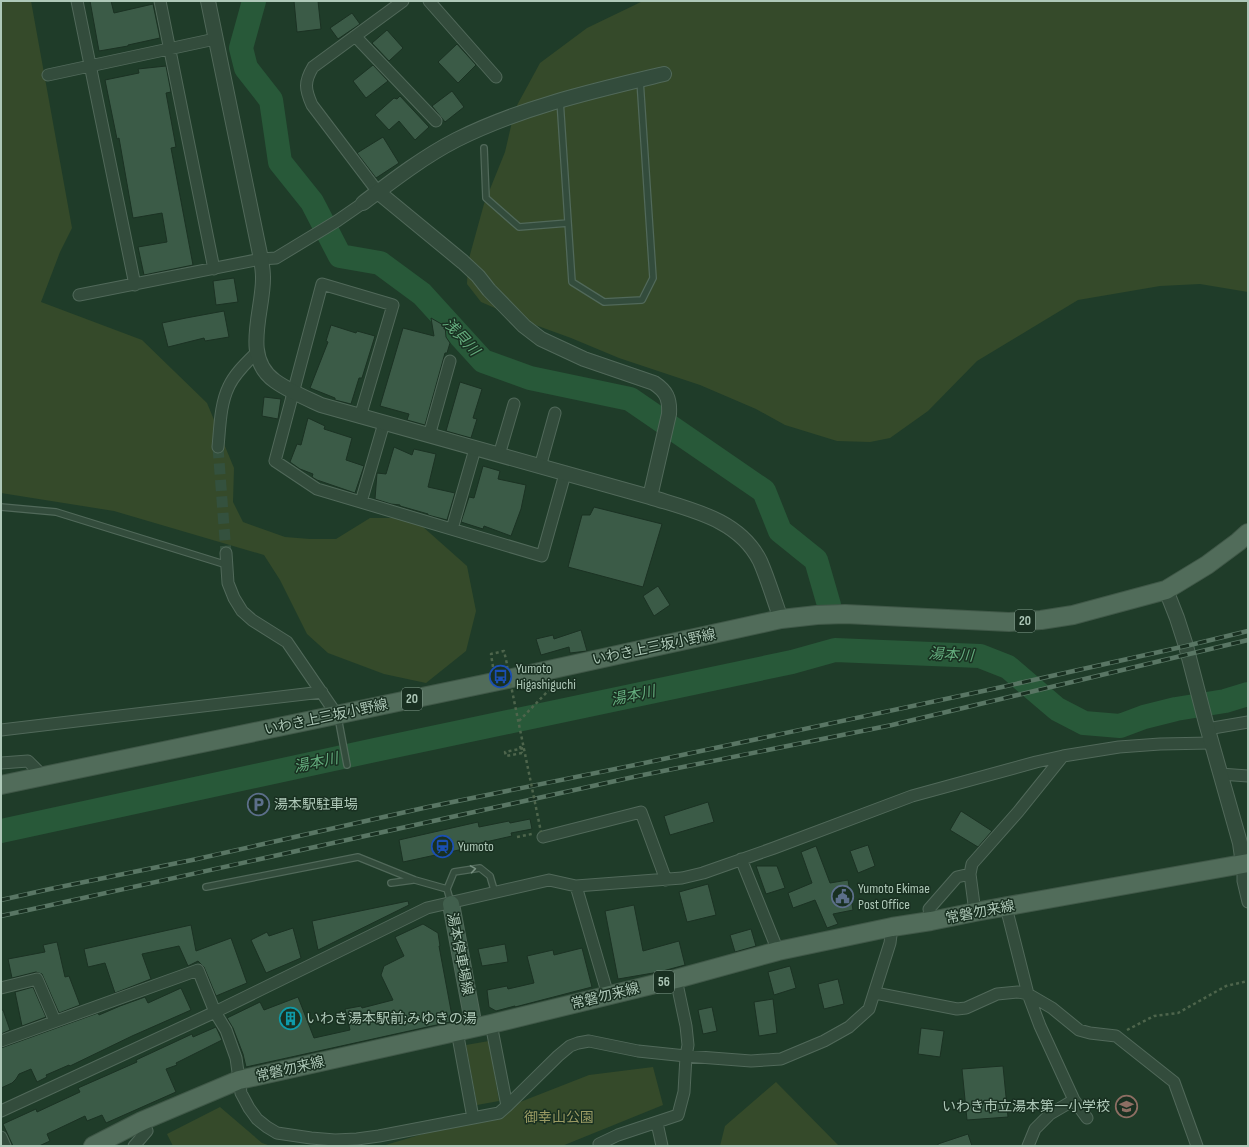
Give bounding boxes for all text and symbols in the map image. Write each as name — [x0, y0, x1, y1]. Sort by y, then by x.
water label: 浅貝川 — [439, 314, 485, 361]
road number: 20 — [1015, 610, 1035, 632]
street label: いわき上三坂小野線 — [591, 626, 717, 668]
water label: 湯本川 — [928, 644, 976, 666]
place label: Yumoto Higashiguchi — [516, 660, 576, 693]
bus stop icon: Yumoto Higashiguchi — [488, 663, 514, 689]
water label: 湯本川 — [609, 682, 659, 710]
road number: 20 — [402, 688, 422, 710]
street label: いわき上三坂小野線 — [263, 696, 389, 738]
water label: 湯本川 — [292, 749, 342, 777]
parking icon: 湯本駅駐車場 — [246, 791, 272, 817]
place label: 湯本駅駐車場 — [274, 796, 358, 813]
station icon: Yumoto — [430, 833, 456, 859]
place label: Yumoto — [458, 838, 494, 855]
one-way arrow — [470, 865, 476, 874]
place label: Yumoto Ekimae Post Office — [858, 880, 930, 913]
public building icon: Yumoto Ekimae Post Office — [830, 883, 856, 909]
street label: 常磐勿来線 — [944, 897, 1016, 927]
street label: 湯本停車場線 — [444, 911, 476, 997]
road number: 56 — [654, 971, 674, 993]
street label: 常磐勿来線 — [569, 979, 641, 1013]
building icon: いわき湯本駅前;みゆきの湯 — [278, 1005, 304, 1031]
place label: いわき湯本駅前;みゆきの湯 — [306, 1010, 477, 1027]
street label: 常磐勿来線 — [254, 1053, 326, 1085]
school or university icon: いわき市立湯本第一小学校 — [1113, 1093, 1139, 1119]
place label: いわき市立湯本第一小学校 — [942, 1098, 1110, 1115]
park label: 御幸山公園 — [524, 1109, 594, 1126]

